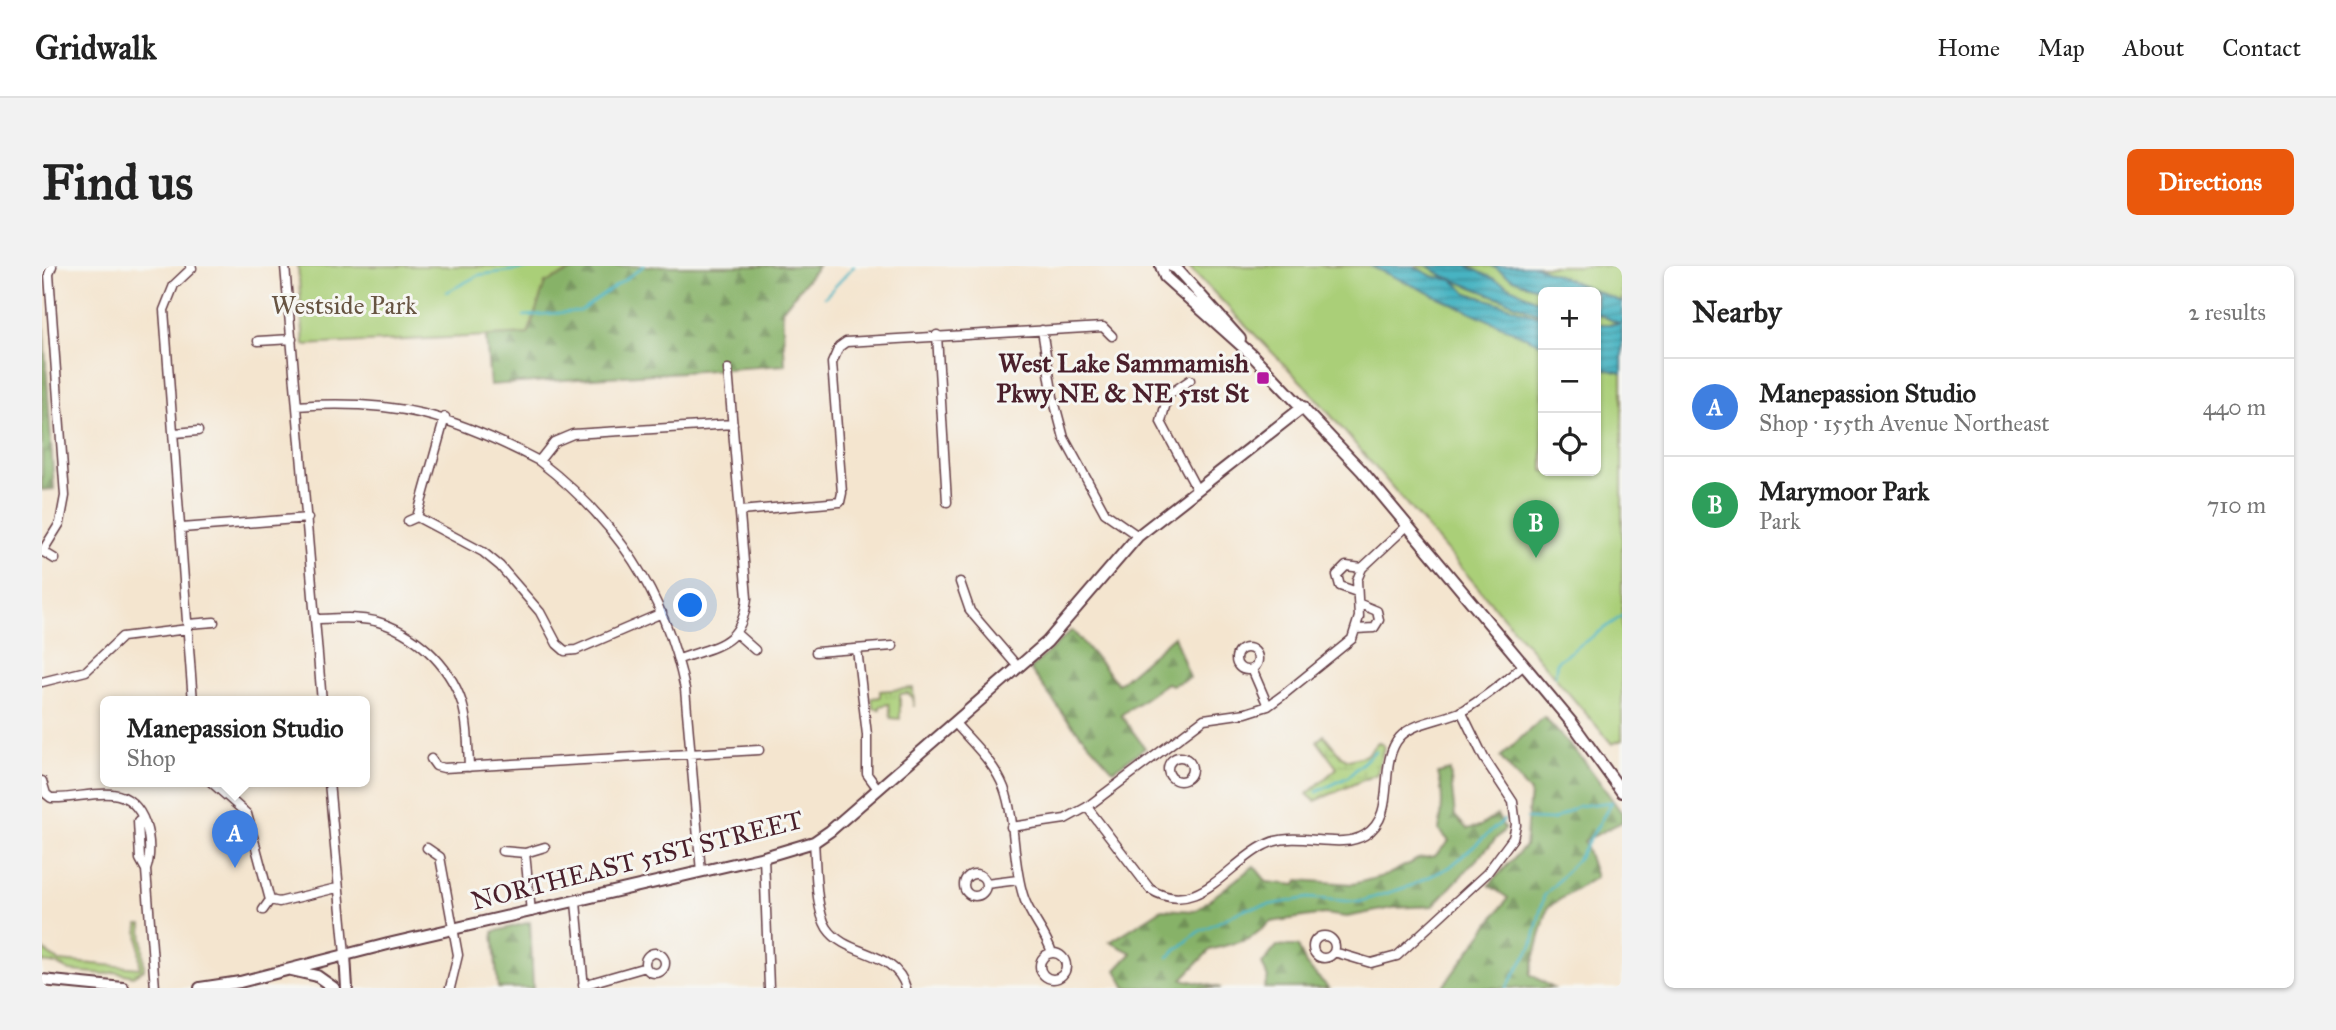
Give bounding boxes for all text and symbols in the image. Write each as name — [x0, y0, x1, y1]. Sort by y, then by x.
text: Gridwalk — [35, 28, 157, 68]
text: Home — [1937, 33, 2000, 63]
text: Map — [2038, 33, 2085, 63]
text: About — [2123, 33, 2184, 63]
text: Contact — [2222, 33, 2301, 63]
button: Directions — [2127, 149, 2294, 215]
text: Find us — [42, 153, 193, 212]
map controls — [1538, 287, 1601, 476]
button: + — [1538, 287, 1601, 350]
park label: Westside Park — [271, 289, 418, 321]
text: Nearby — [1692, 294, 1782, 330]
text: 2 results — [2188, 298, 2266, 326]
place label: West Lake Sammamish Pkwy NE & NE 51st St — [996, 347, 1250, 409]
button: − — [1538, 350, 1601, 413]
marker: West Lake Sammamish Pkwy NE & NE 51st St — [1255, 370, 1271, 386]
text: Manepassion Studio — [1759, 377, 1976, 409]
text: A — [1707, 393, 1723, 421]
text: 440 m — [2203, 393, 2266, 421]
text: Shop · 155th Avenue Northeast — [1759, 409, 2049, 437]
button: locate — [1538, 413, 1601, 476]
text: Marymoor Park — [1759, 475, 1929, 507]
text: B — [1707, 491, 1723, 519]
text: 710 m — [2207, 491, 2266, 519]
pin: B — [1513, 500, 1559, 558]
text: Park — [1759, 507, 1801, 535]
your location — [673, 588, 707, 622]
popup — [100, 696, 370, 787]
text: Manepassion Studio — [127, 712, 344, 744]
text: Shop — [127, 744, 176, 772]
street label: NORTHEAST 51ST STREET — [468, 803, 806, 917]
pin: A — [212, 810, 258, 868]

